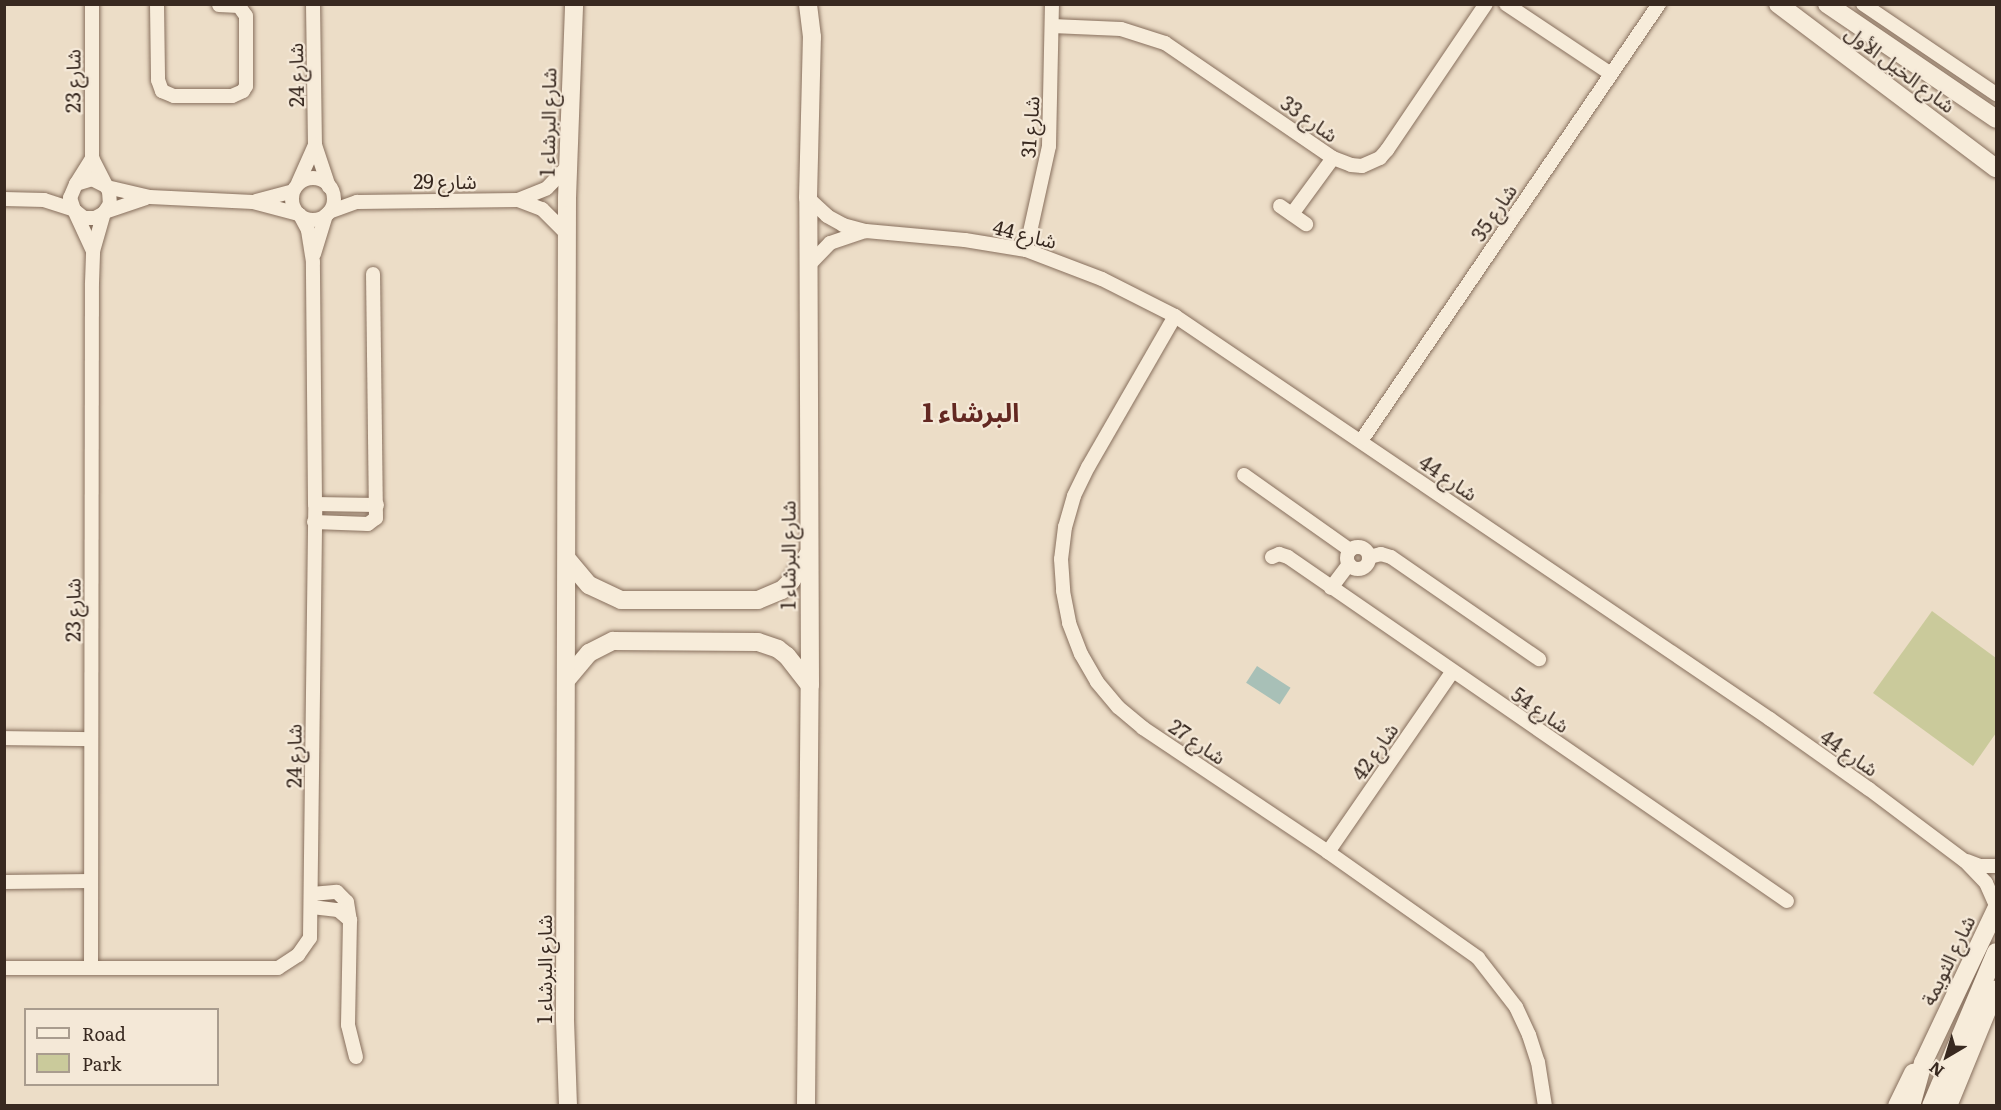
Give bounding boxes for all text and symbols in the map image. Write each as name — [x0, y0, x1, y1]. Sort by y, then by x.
street label: شارع الخيل الأول — [1841, 19, 1961, 117]
street label: شارع 24 — [282, 43, 308, 107]
street label: شارع 23 — [60, 49, 84, 113]
street label: شارع البرشاء 1 — [534, 67, 560, 177]
street label: شارع 33 — [1277, 90, 1343, 146]
street label: شارع 31 — [1015, 95, 1043, 159]
street label: شارع 29 — [413, 168, 477, 192]
street label: شارع 35 — [1465, 179, 1521, 245]
street label: شارع 44 — [991, 213, 1059, 253]
district label: البرشاء 1 — [923, 395, 1019, 427]
street label: شارع 44 — [1415, 449, 1483, 505]
street label: شارع البرشاء 1 — [775, 501, 799, 609]
street label: شارع 23 — [60, 578, 84, 642]
street label: شارع 54 — [1508, 681, 1574, 737]
street label: شارع 27 — [1165, 713, 1231, 769]
street label: شارع 42 — [1346, 718, 1402, 784]
street label: شارع 24 — [281, 724, 305, 788]
street label: شارع 44 — [1816, 724, 1884, 780]
street label: شارع الثويمة — [1915, 911, 1979, 1009]
street label: شارع البرشاء 1 — [531, 915, 555, 1023]
legend — [24, 1008, 219, 1086]
text: Road — [82, 1020, 126, 1047]
north arrow — [1917, 1026, 1977, 1086]
text: Park — [82, 1050, 121, 1077]
text: N — [1923, 1057, 1949, 1084]

